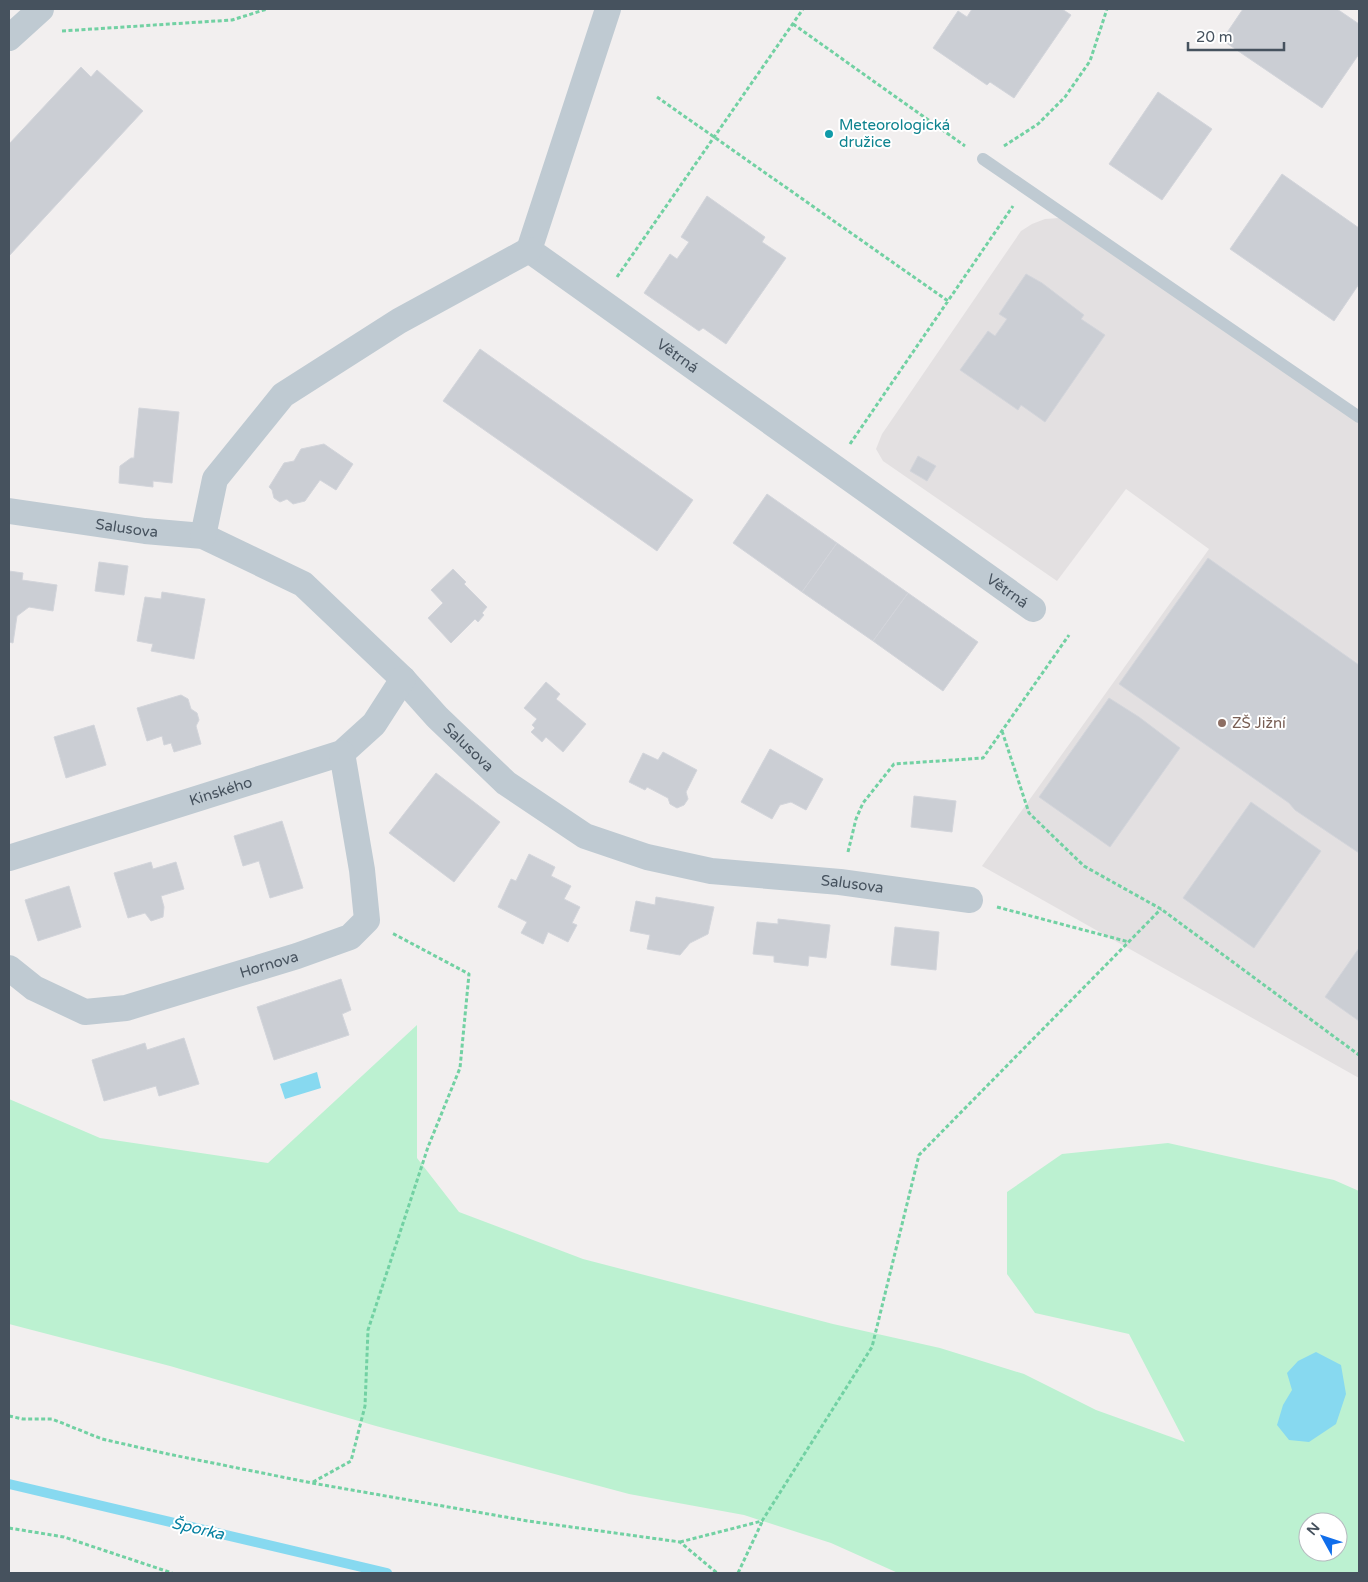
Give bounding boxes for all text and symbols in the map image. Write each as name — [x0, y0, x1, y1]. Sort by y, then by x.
scale bar — [1188, 20, 1284, 52]
text: 20 m — [1196, 28, 1233, 46]
place label: Meteorologická družice — [839, 116, 950, 151]
marker: Meteorologická družice — [823, 128, 835, 140]
street label: Větrná — [653, 335, 702, 377]
street label: Salusova — [94, 515, 159, 541]
street label: Větrná — [983, 570, 1032, 612]
place label: ZŠ Jižní — [1232, 714, 1286, 732]
marker: ZŠ Jižní — [1216, 717, 1228, 729]
street label: Salusova — [439, 719, 497, 775]
street label: Kinského — [187, 773, 254, 810]
street label: Salusova — [820, 871, 885, 897]
street label: Hornova — [237, 947, 301, 982]
north arrow — [1298, 1512, 1348, 1562]
water label: Šporka — [170, 1513, 227, 1545]
text: N — [1303, 1519, 1324, 1539]

